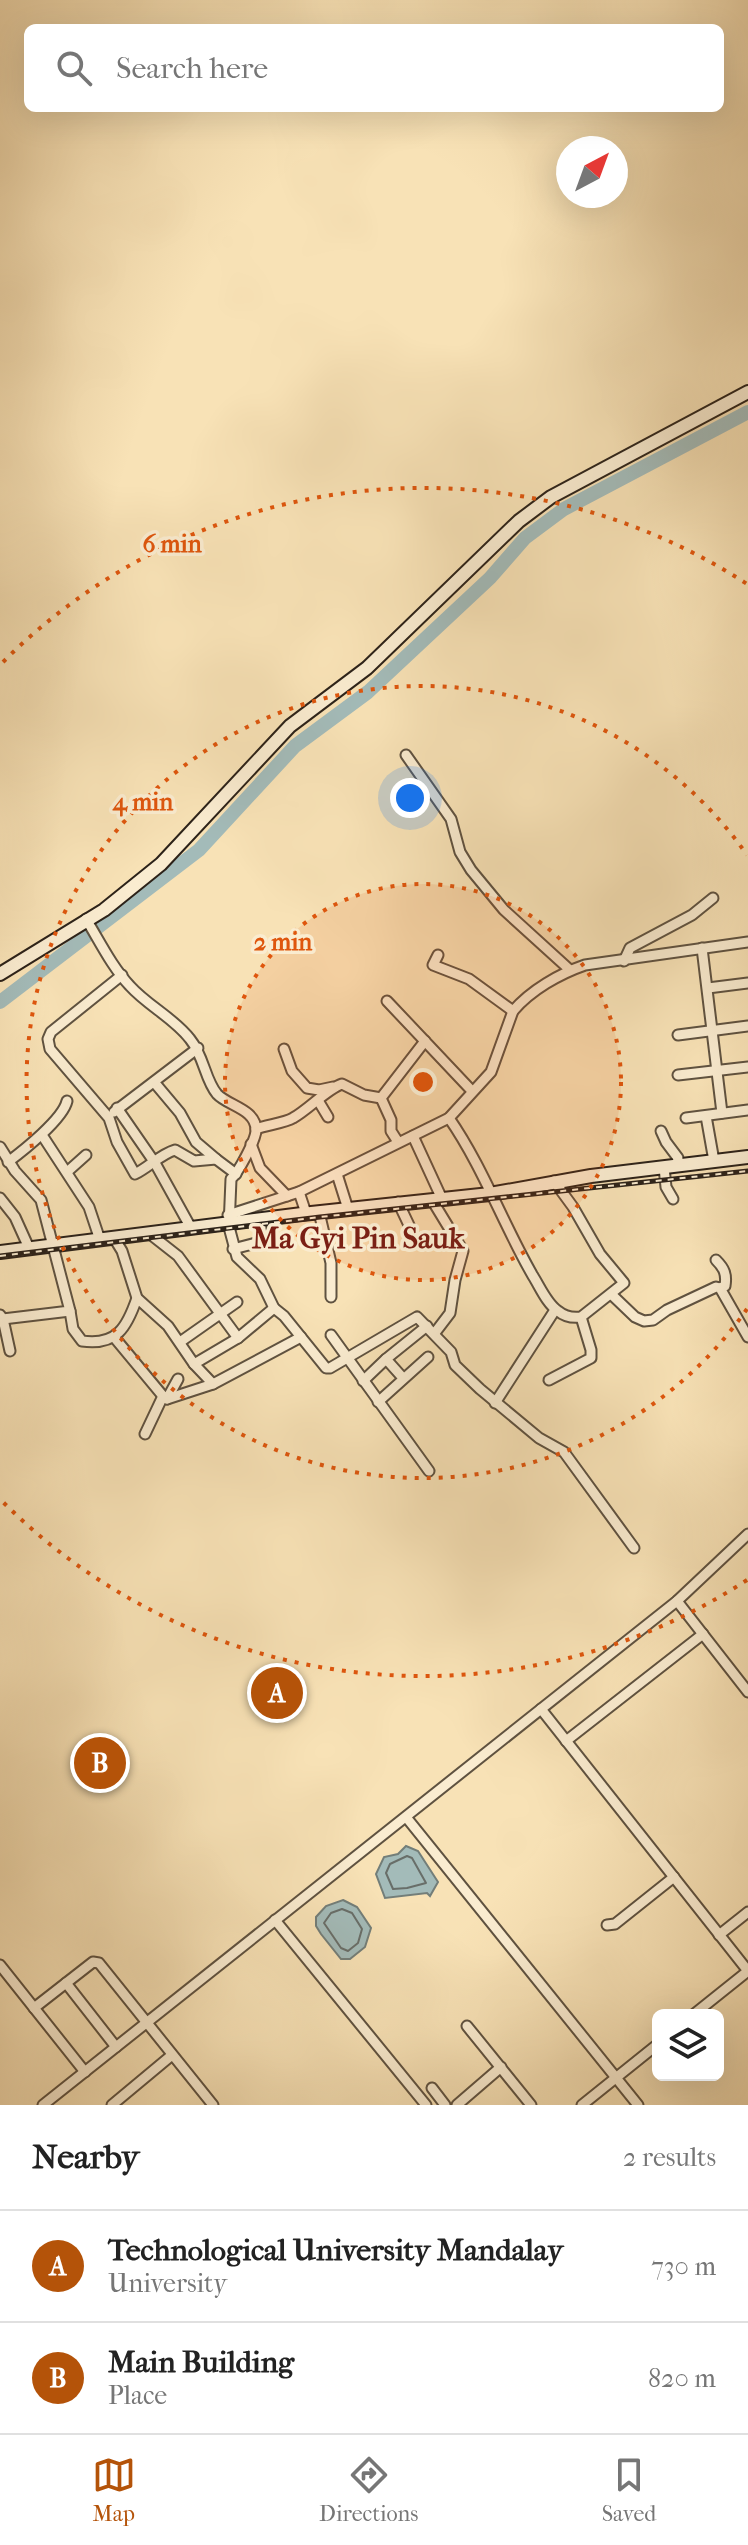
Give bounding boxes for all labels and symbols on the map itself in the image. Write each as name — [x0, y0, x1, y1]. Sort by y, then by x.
north arrow — [556, 136, 628, 208]
text: 6 min — [142, 530, 203, 558]
your location — [390, 778, 430, 818]
text: 4 min — [112, 788, 174, 817]
text: 2 min — [254, 928, 313, 956]
centre of rings — [409, 1068, 437, 1096]
district label: Ma Gyi Pin Sauk — [252, 1221, 466, 1256]
pin: A — [251, 1663, 303, 1723]
pin: B — [74, 1733, 126, 1793]

